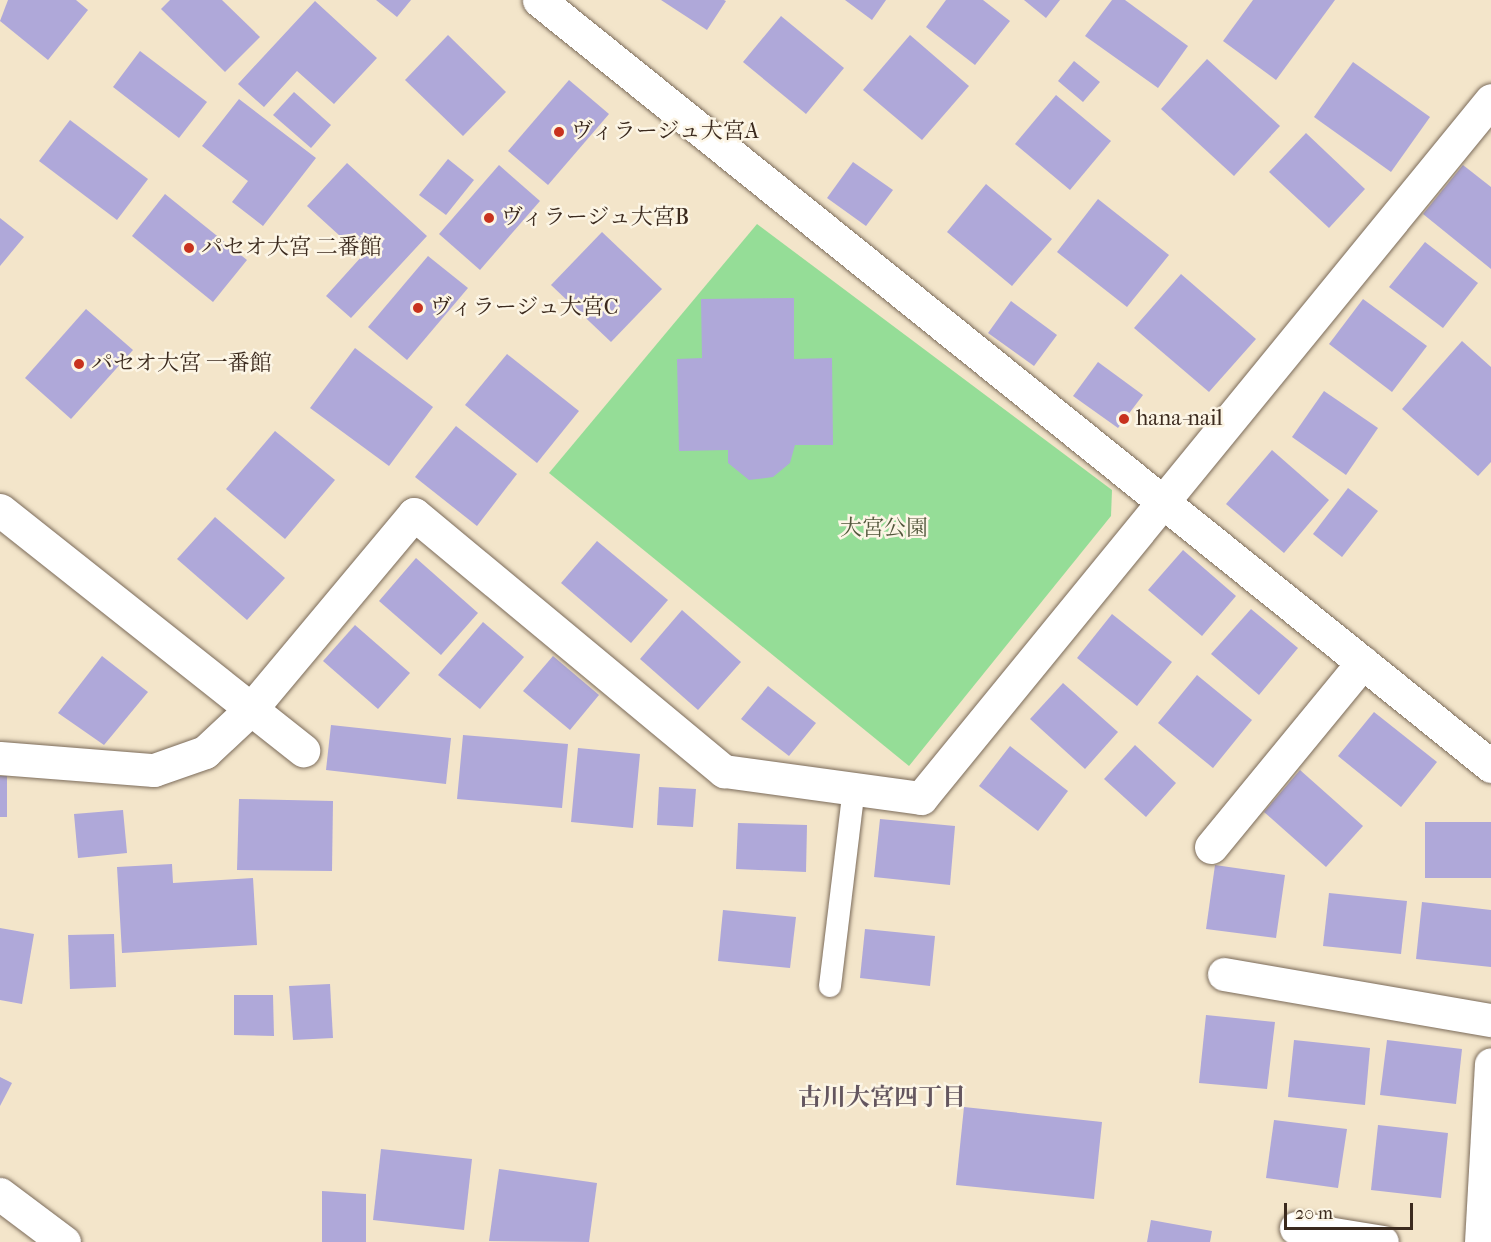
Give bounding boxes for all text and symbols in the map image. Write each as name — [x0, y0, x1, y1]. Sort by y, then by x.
place label: ヴィラージュ大宮A — [571, 119, 761, 145]
marker: ヴィラージュ大宮A — [552, 125, 566, 139]
place label: ヴィラージュ大宮B — [501, 205, 691, 231]
marker: ヴィラージュ大宮B — [482, 211, 496, 225]
place label: パセオ大宮 二番館 — [201, 235, 382, 261]
marker: パセオ大宮 二番館 — [182, 241, 196, 255]
place label: ヴィラージュ大宮C — [430, 295, 621, 321]
marker: ヴィラージュ大宮C — [411, 301, 425, 315]
place label: パセオ大宮 一番館 — [91, 351, 272, 377]
marker: パセオ大宮 一番館 — [72, 357, 86, 371]
place label: hana-nail — [1136, 406, 1223, 432]
marker: hana-nail — [1117, 412, 1131, 426]
park label: 大宮公園 — [840, 516, 928, 542]
district label: 古川大宮四丁目 — [798, 1084, 966, 1112]
scale bar — [1287, 1191, 1416, 1229]
text: 20 m — [1295, 1203, 1333, 1224]

